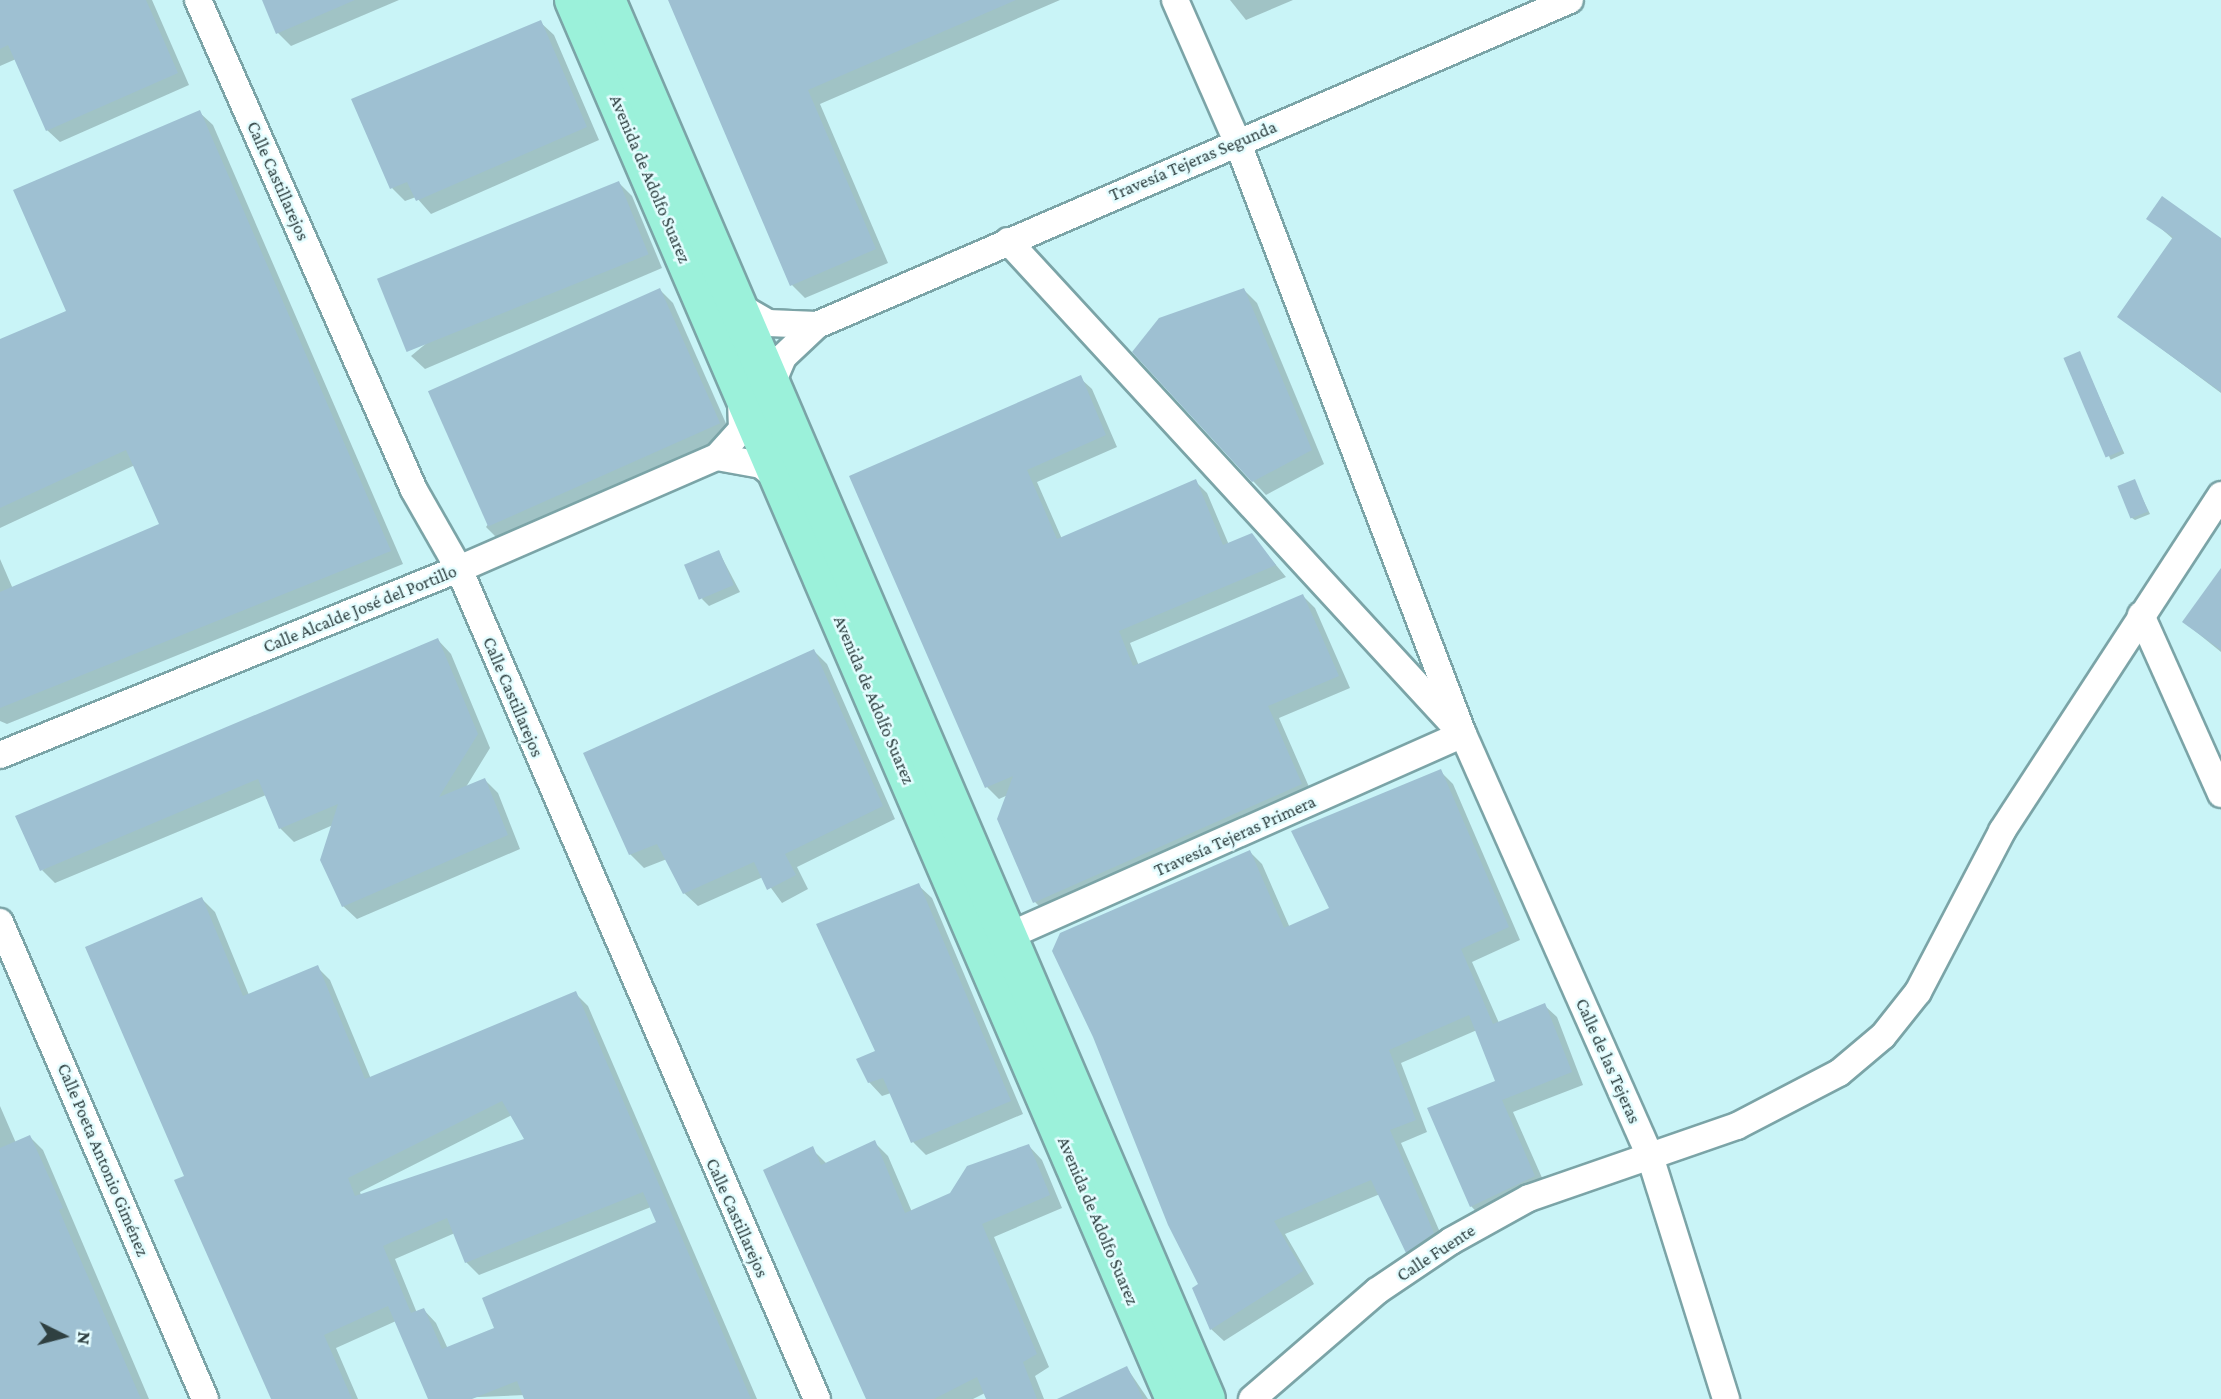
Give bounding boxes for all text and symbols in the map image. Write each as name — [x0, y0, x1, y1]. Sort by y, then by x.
street label: Avenida de Adolfo Suarez — [605, 91, 695, 267]
street label: Travesía Tejeras Segunda — [1106, 116, 1280, 206]
street label: Calle Castillarejos — [242, 118, 314, 244]
street label: Calle Alcalde José del Portillo — [260, 560, 460, 658]
street label: Avenida de Adolfo Suarez — [829, 612, 919, 788]
street label: Calle Castillarejos — [478, 634, 548, 760]
street label: Travesía Tejeras Primera — [1151, 791, 1319, 881]
street label: Calle de las Tejeras — [1571, 995, 1645, 1127]
street label: Calle Poeta Antonio Giménez — [52, 1060, 154, 1260]
street label: Avenida de Adolfo Suarez — [1053, 1133, 1143, 1309]
street label: Calle Castillarejos — [701, 1155, 773, 1281]
street label: Calle Fuente — [1393, 1220, 1479, 1286]
north arrow — [28, 1301, 98, 1371]
text: N — [73, 1331, 96, 1346]

